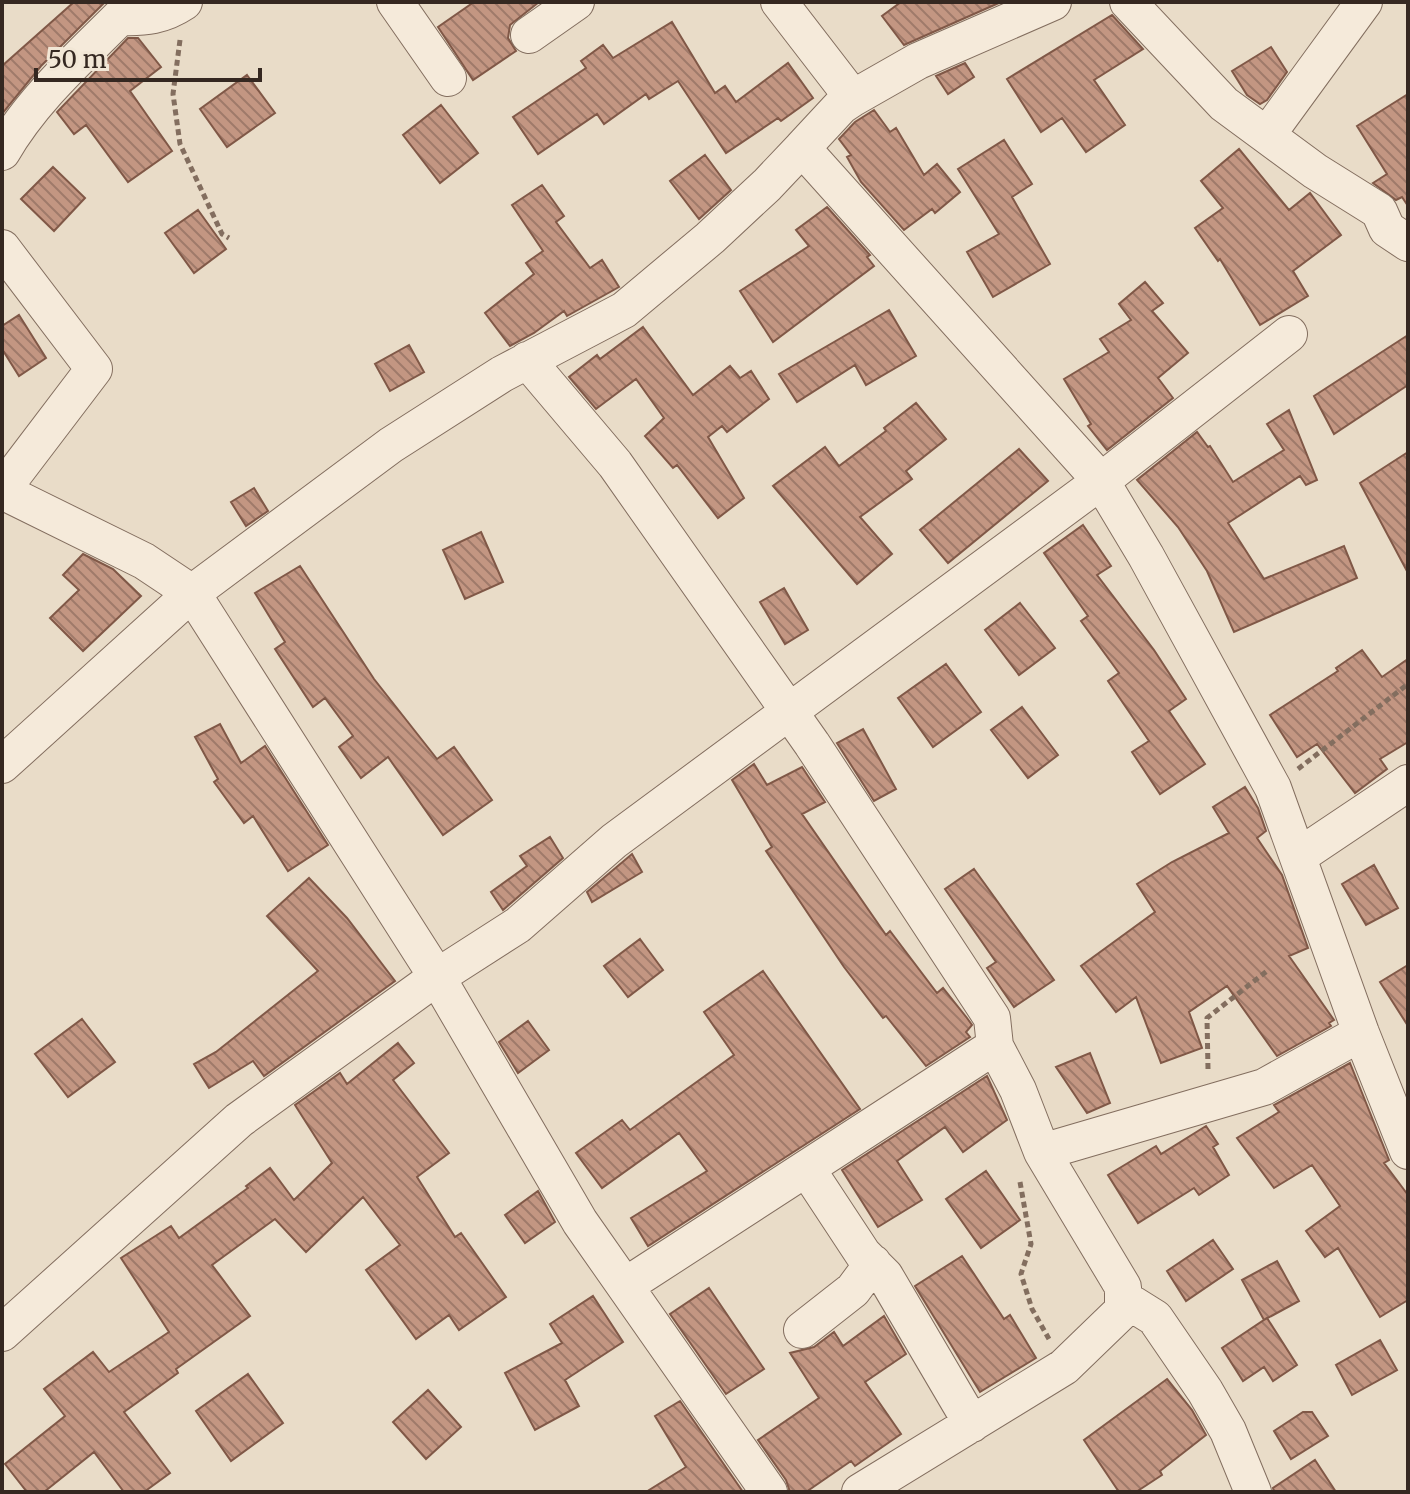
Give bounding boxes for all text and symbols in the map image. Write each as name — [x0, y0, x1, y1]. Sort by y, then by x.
scale bar — [36, 32, 260, 82]
text: 50 m — [48, 44, 107, 75]

